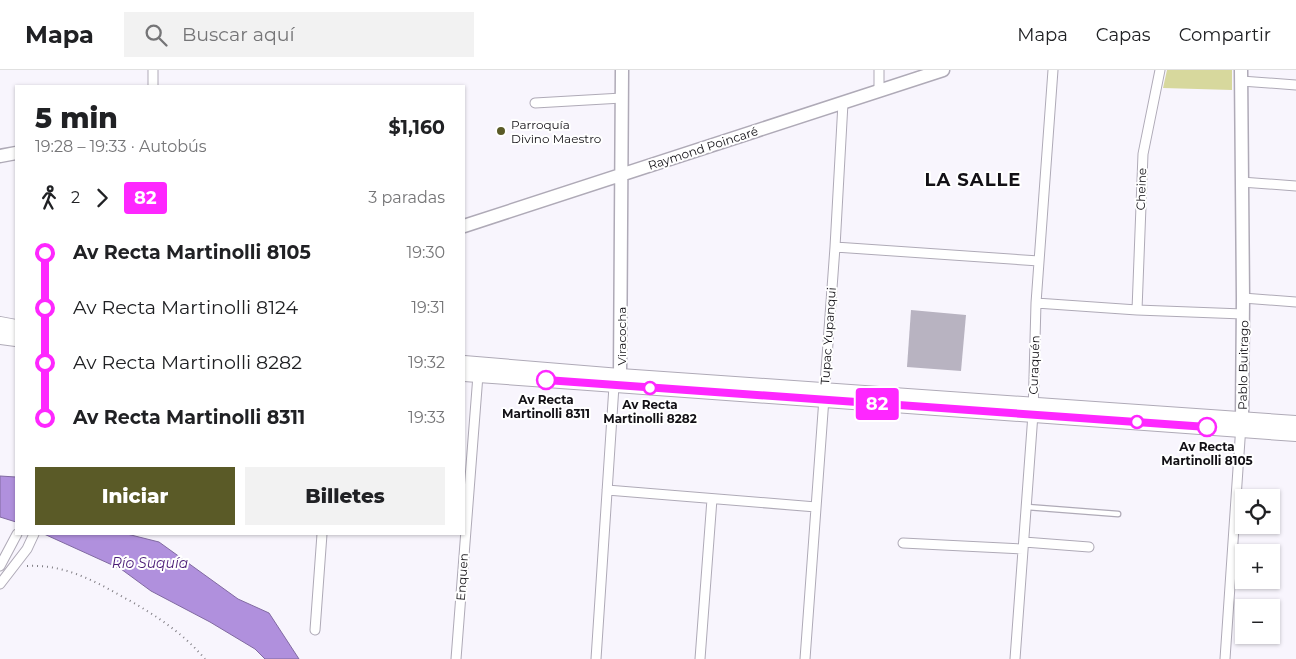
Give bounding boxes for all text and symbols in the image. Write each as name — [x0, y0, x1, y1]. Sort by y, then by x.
search box — [124, 12, 474, 57]
text: Mapa — [25, 20, 94, 49]
icon: search — [142, 21, 170, 49]
text: Buscar aquí — [182, 23, 295, 46]
text: Mapa — [1017, 24, 1068, 46]
text: Capas — [1096, 24, 1151, 46]
text: Compartir — [1179, 24, 1271, 46]
text: 5 min — [35, 101, 118, 135]
text: $1,160 — [389, 116, 445, 139]
place label: Parroquía Divino Maestro — [511, 117, 601, 146]
street label: Raymond Poincaré — [646, 123, 760, 173]
marker: Parroquía Divino Maestro — [495, 125, 507, 137]
text: 19:28 – 19:33 · Autobús — [35, 137, 207, 156]
street label: Cheine — [1133, 168, 1149, 210]
district label: LA SALLE — [925, 169, 1021, 191]
icon: walk — [35, 184, 63, 212]
icon: forward — [88, 184, 116, 212]
text: 82 — [134, 187, 157, 209]
text: 2 — [71, 188, 80, 207]
text: 3 paradas — [368, 188, 445, 207]
text: Av Recta Martinolli 8105 — [73, 241, 311, 264]
text: 19:30 — [406, 243, 445, 262]
street label: Tupac Yupanqui — [817, 287, 839, 385]
text: Av Recta Martinolli 8124 — [73, 296, 298, 319]
text: 19:31 — [411, 298, 445, 317]
street label: Viracocha — [614, 307, 629, 365]
street label: Pablo Buitrago — [1235, 320, 1251, 410]
street label: Curaquén — [1025, 335, 1043, 395]
text: Av Recta Martinolli 8282 — [73, 351, 302, 374]
text: 19:32 — [408, 353, 445, 372]
marker: Av Recta Martinolli 8311 — [536, 370, 556, 390]
marker: Av Recta Martinolli 8282 — [643, 381, 657, 395]
line badge: 82 — [854, 388, 900, 420]
place label: Av Recta Martinolli 8311 — [502, 392, 590, 421]
text: 82 — [866, 393, 888, 415]
place label: Av Recta Martinolli 8282 — [603, 397, 697, 426]
text: Av Recta Martinolli 8311 — [73, 406, 305, 429]
text: 19:33 — [408, 408, 445, 427]
unlabelled marker — [1130, 415, 1144, 429]
marker: Av Recta Martinolli 8105 — [1197, 417, 1217, 437]
place label: Av Recta Martinolli 8105 — [1161, 439, 1253, 468]
button: Iniciar — [35, 467, 235, 525]
button: Billetes — [245, 467, 445, 525]
map controls — [1235, 489, 1280, 644]
button: locate — [1235, 489, 1280, 534]
button: + — [1235, 544, 1280, 589]
street label: Enquen — [453, 553, 471, 601]
water label: Río Suquía — [112, 554, 188, 572]
button: − — [1235, 599, 1280, 644]

